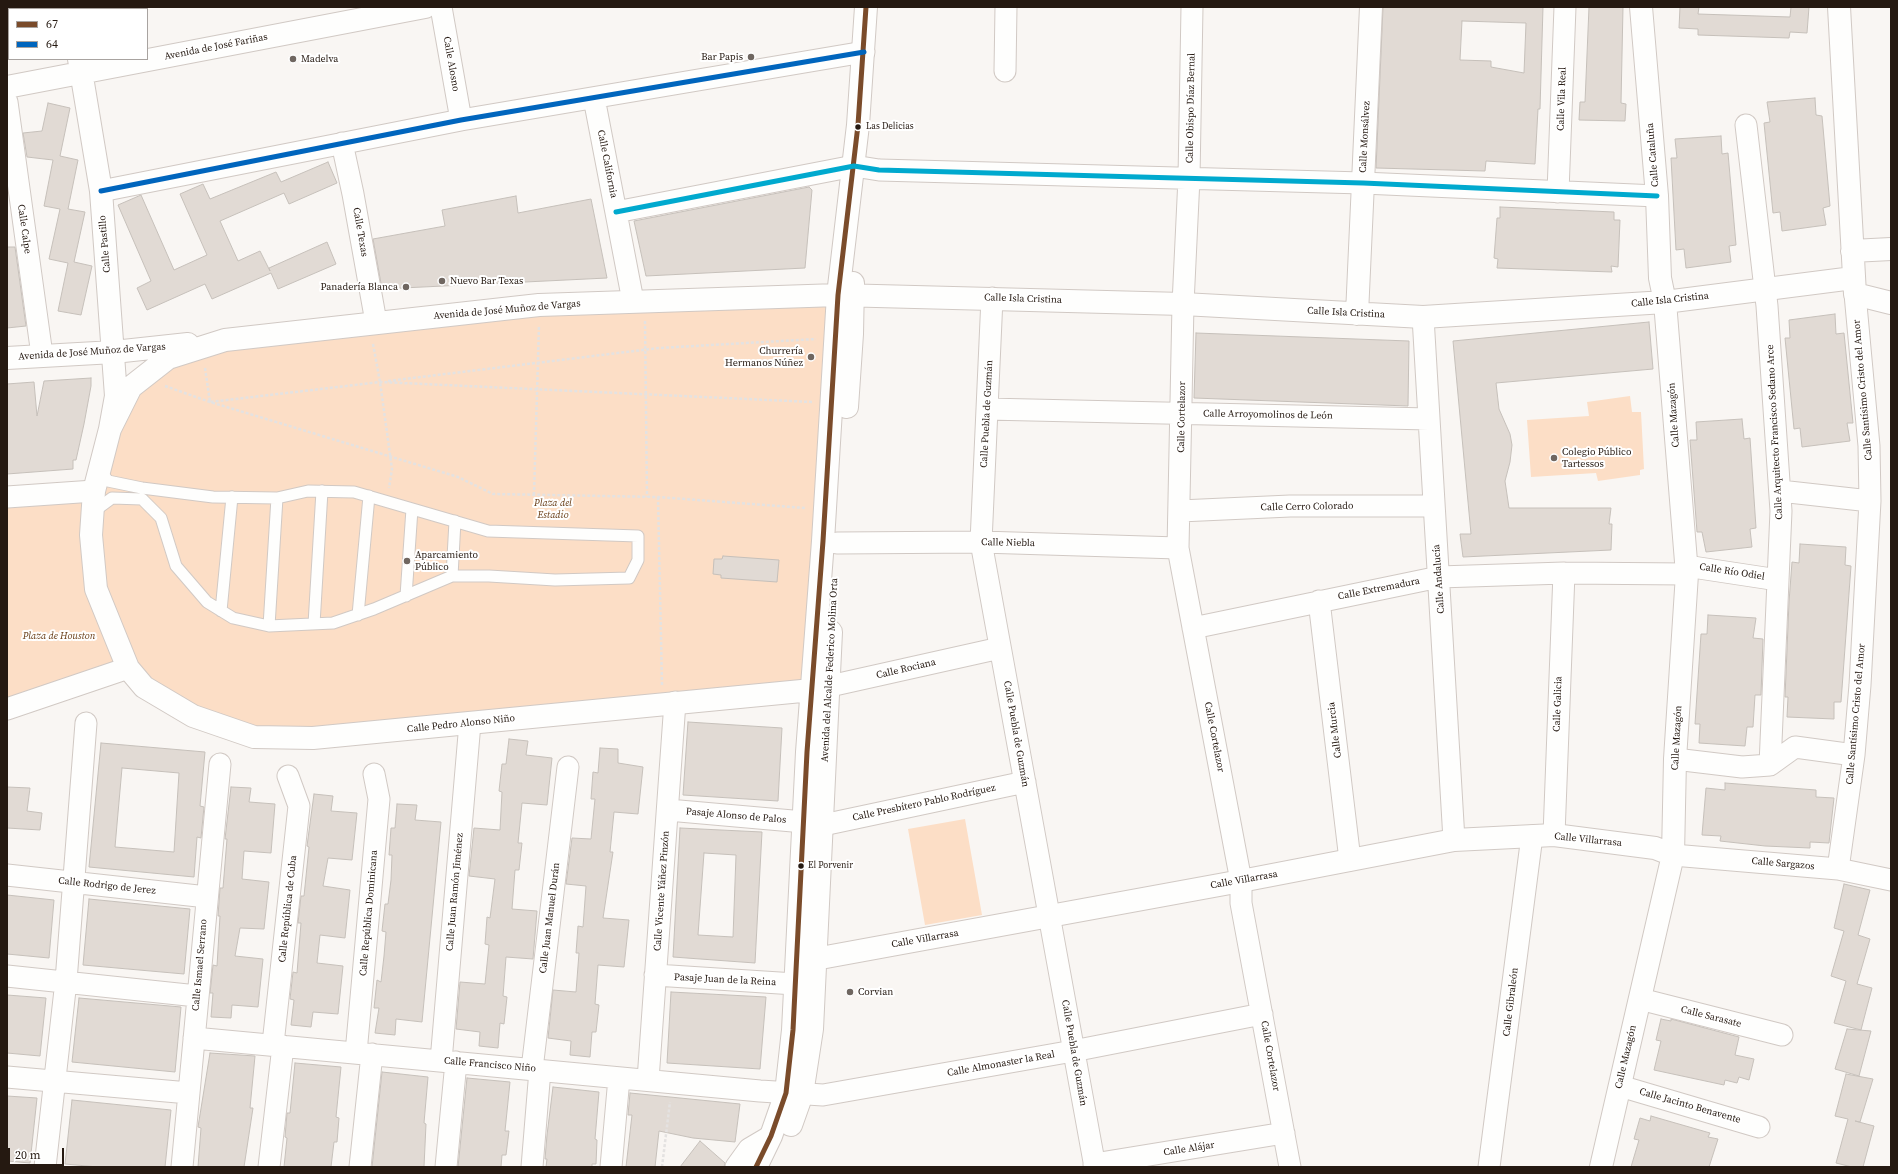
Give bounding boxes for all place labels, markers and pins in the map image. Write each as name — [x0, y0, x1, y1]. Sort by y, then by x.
place label: Bar Papis — [701, 51, 743, 63]
marker: Bar Papis — [746, 52, 756, 62]
place label: Madelva — [301, 53, 338, 65]
marker: Madelva — [288, 54, 298, 64]
marker: Las Delicias — [853, 122, 863, 132]
place label: Las Delicias — [866, 122, 914, 132]
place label: Nuevo Bar Texas — [450, 275, 523, 287]
marker: Nuevo Bar Texas — [437, 276, 447, 286]
place label: Panadería Blanca — [320, 281, 398, 293]
marker: Panadería Blanca — [401, 282, 411, 292]
place label: Churrería Hermanos Núñez — [725, 345, 803, 368]
marker: Churrería Hermanos Núñez — [806, 352, 816, 362]
place label: Colegio Público Tartessos — [1562, 446, 1631, 470]
marker: Colegio Público Tartessos — [1549, 453, 1559, 463]
place label: Aparcamiento Público — [415, 549, 478, 572]
marker: Aparcamiento Público — [402, 556, 412, 566]
marker: El Porvenir — [796, 861, 806, 871]
place label: El Porvenir — [808, 861, 853, 871]
place label: Corvian — [858, 986, 893, 998]
marker: Corvian — [845, 987, 855, 997]

